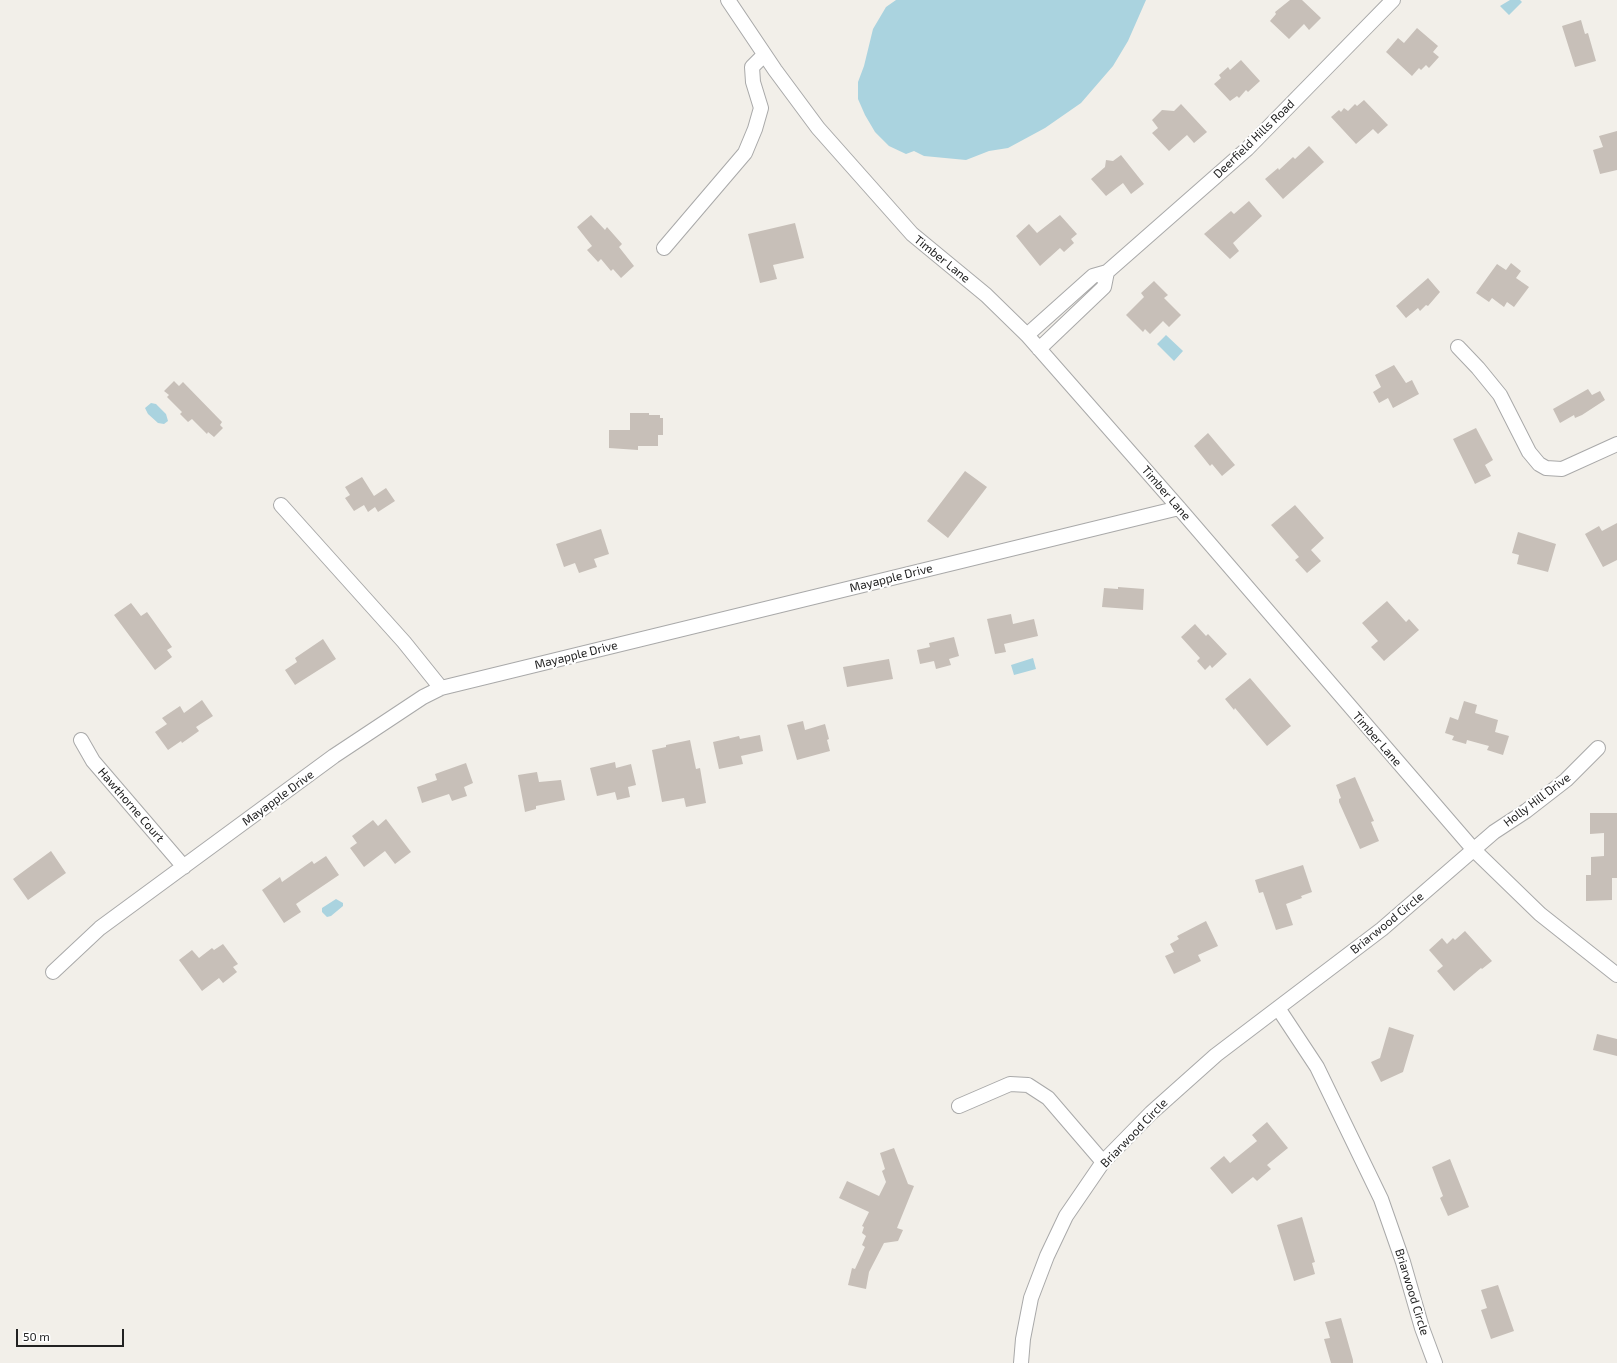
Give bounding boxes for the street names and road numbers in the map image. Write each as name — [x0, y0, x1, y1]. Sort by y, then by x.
street label: Deerfield Hills Road — [1211, 97, 1297, 181]
street label: Timber Lane — [911, 232, 973, 286]
street label: Timber Lane — [1138, 463, 1194, 523]
street label: Mayapple Drive — [848, 561, 934, 595]
street label: Mayapple Drive — [533, 638, 619, 672]
street label: Timber Lane — [1349, 709, 1405, 769]
street label: Hawthorne Court — [95, 765, 167, 845]
street label: Mayapple Drive — [239, 767, 317, 829]
street label: Holly Hill Drive — [1501, 770, 1573, 830]
street label: Briarwood Circle — [1347, 889, 1427, 957]
street label: Briarwood Circle — [1098, 1096, 1170, 1170]
street label: Briarwood Circle — [1392, 1247, 1432, 1337]

